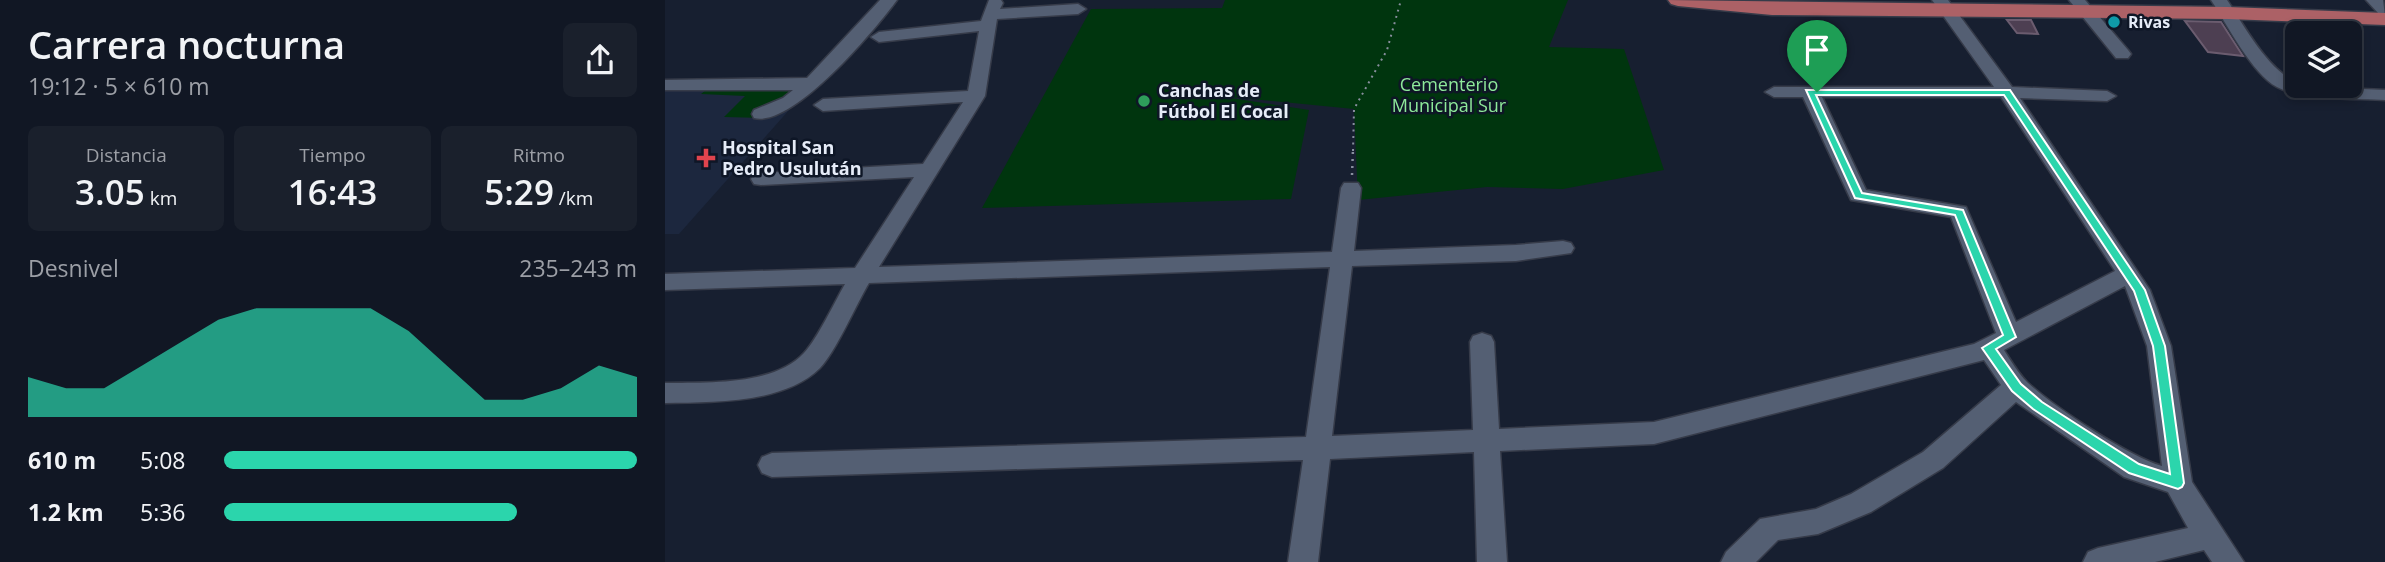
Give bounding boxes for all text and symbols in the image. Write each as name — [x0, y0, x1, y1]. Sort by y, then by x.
place label: Rivas — [2128, 11, 2170, 33]
marker: Rivas — [2106, 14, 2122, 30]
text: Carrera nocturna — [28, 18, 345, 70]
pin — [1787, 20, 1847, 92]
map controls — [2285, 21, 2362, 98]
button: layers — [2285, 21, 2362, 98]
button: share — [563, 23, 637, 97]
icon: arrive — [1798, 31, 1836, 69]
text: 19:12 · 5 × 610 m — [28, 70, 210, 102]
park label: Cementerio Municipal Sur — [1392, 72, 1507, 117]
place label: Canchas de Fútbol El Cocal — [1158, 78, 1289, 123]
marker: Canchas de Fútbol El Cocal — [1136, 93, 1152, 109]
place label: Hospital San Pedro Usulután — [722, 135, 862, 180]
text: Distancia — [86, 142, 167, 168]
text: Tiempo — [299, 142, 366, 168]
text: Ritmo — [513, 142, 565, 168]
marker: Hospital San Pedro Usulután — [696, 148, 716, 168]
text: 3.05 — [75, 168, 145, 215]
text: 16:43 — [288, 168, 377, 215]
text: 5:29 — [484, 168, 554, 215]
text: km — [145, 185, 177, 211]
text: /km — [554, 185, 593, 211]
text: Desnivel — [28, 252, 119, 284]
text: 235–243 m — [519, 252, 637, 284]
text: 610 m — [28, 444, 96, 476]
text: 5:08 — [140, 444, 186, 476]
text: 1.2 km — [28, 496, 104, 528]
text: 5:36 — [140, 496, 186, 528]

